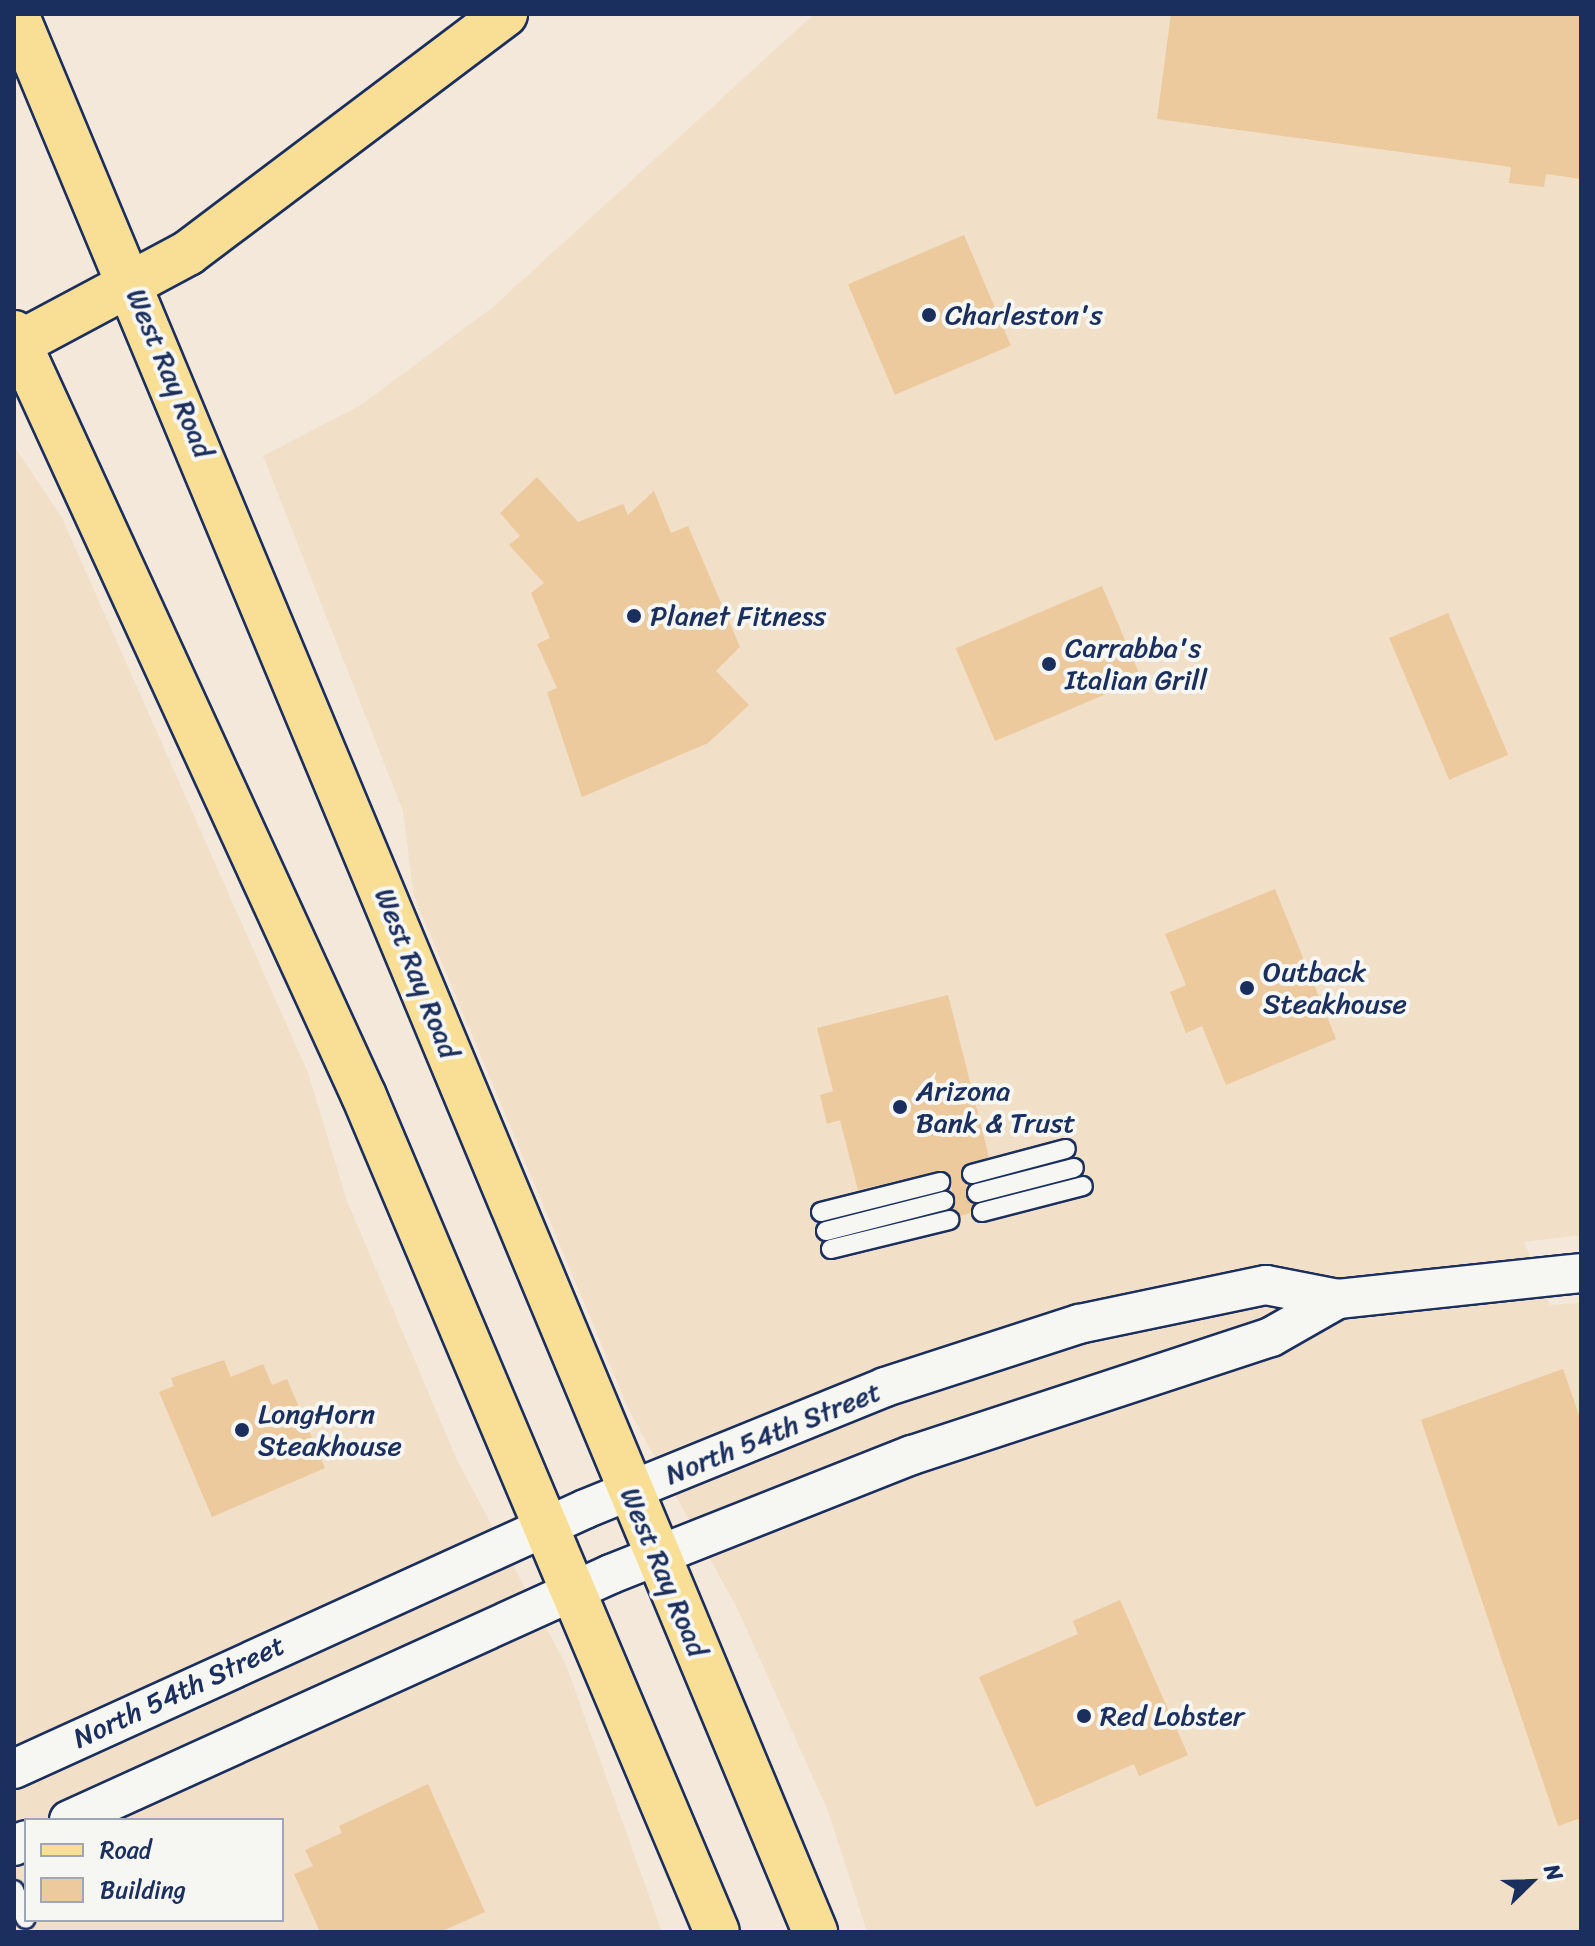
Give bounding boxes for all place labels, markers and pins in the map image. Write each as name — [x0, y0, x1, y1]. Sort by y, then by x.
place label: Charleston's — [945, 298, 1103, 332]
marker: Charleston's — [920, 306, 938, 324]
place label: Planet Fitness — [650, 599, 826, 633]
marker: Planet Fitness — [625, 607, 643, 625]
place label: Carrabba's Italian Grill — [1065, 631, 1207, 697]
marker: Carrabba's Italian Grill — [1040, 655, 1058, 673]
place label: Outback Steakhouse — [1263, 955, 1407, 1021]
marker: Outback Steakhouse — [1238, 979, 1256, 997]
place label: Arizona Bank & Trust — [916, 1074, 1074, 1140]
marker: Arizona Bank & Trust — [891, 1098, 909, 1116]
place label: LongHorn Steakhouse — [258, 1397, 402, 1463]
marker: LongHorn Steakhouse — [233, 1421, 251, 1439]
place label: Red Lobster — [1100, 1699, 1246, 1733]
marker: Red Lobster — [1075, 1707, 1093, 1725]

